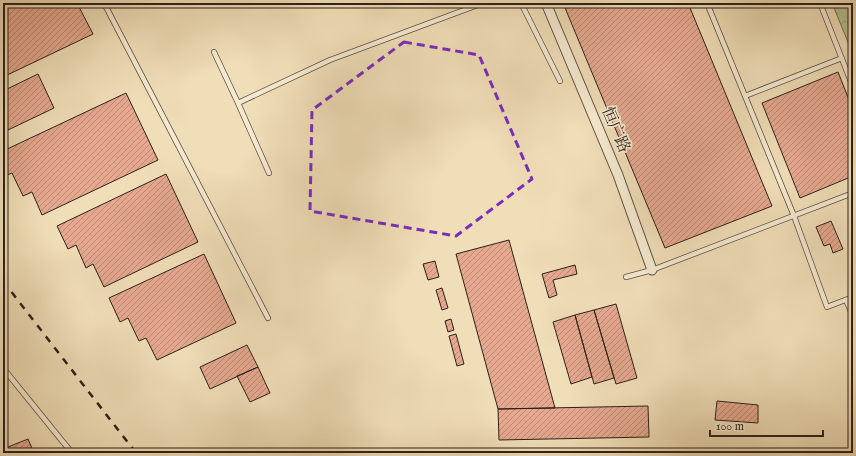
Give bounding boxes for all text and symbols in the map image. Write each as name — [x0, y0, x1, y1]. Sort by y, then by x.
street label: 恒广路 — [596, 104, 634, 156]
scale bar — [710, 412, 823, 438]
text: 100 m — [716, 419, 744, 434]

